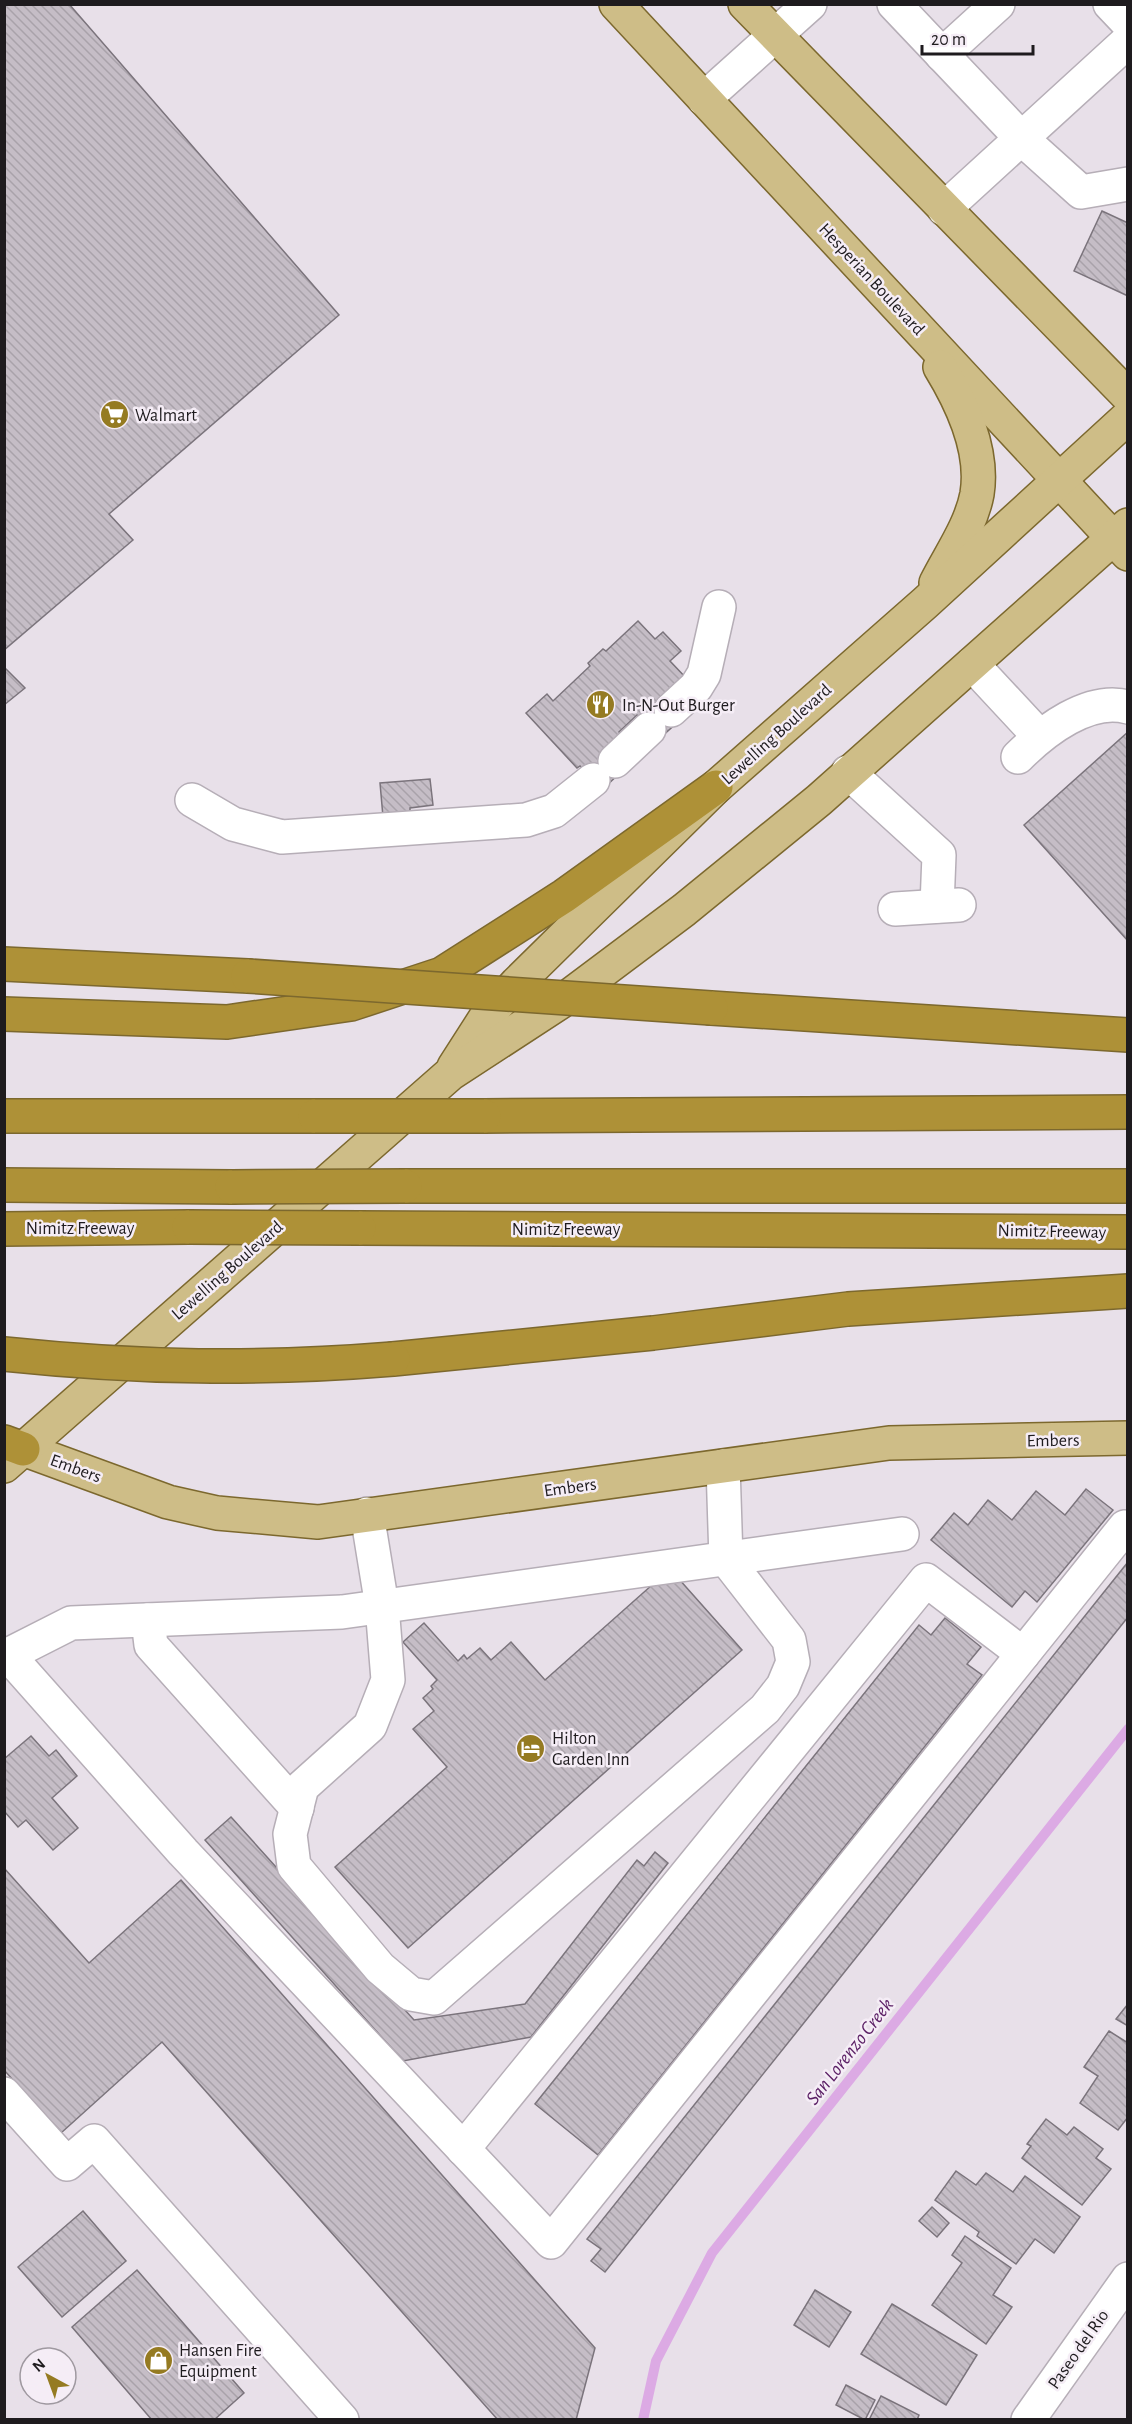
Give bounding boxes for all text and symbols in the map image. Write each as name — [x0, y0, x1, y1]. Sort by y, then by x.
scale bar — [922, 18, 1033, 56]
text: 20 m — [931, 31, 966, 49]
street label: Hesperian Boulevard — [815, 220, 928, 339]
supermarket icon: Walmart — [98, 399, 130, 431]
place label: Walmart — [135, 407, 197, 425]
street label: Lewelling Boulevard — [718, 681, 835, 789]
restaurant icon: In-N-Out Burger — [585, 689, 617, 721]
place label: In-N-Out Burger — [622, 697, 735, 715]
street label: Lewelling Boulevard — [169, 1218, 287, 1324]
street label: Nimitz Freeway — [26, 1220, 135, 1238]
street label: Nimitz Freeway — [512, 1221, 621, 1239]
street label: Nimitz Freeway — [997, 1222, 1107, 1242]
street label: Embers — [1026, 1432, 1080, 1450]
street label: Embers — [48, 1451, 104, 1486]
street label: Embers — [543, 1475, 598, 1501]
place label: Hilton Garden Inn — [552, 1730, 629, 1769]
hotel icon: Hilton Garden Inn — [515, 1732, 547, 1764]
water label: San Lorenzo Creek — [802, 1995, 897, 2108]
street label: Paseo del Rio — [1045, 2307, 1113, 2392]
place label: Hansen Fire Equipment — [179, 2342, 262, 2381]
shop icon: Hansen Fire Equipment — [142, 2344, 174, 2376]
north arrow — [18, 2346, 78, 2406]
text: N — [29, 2356, 48, 2375]

